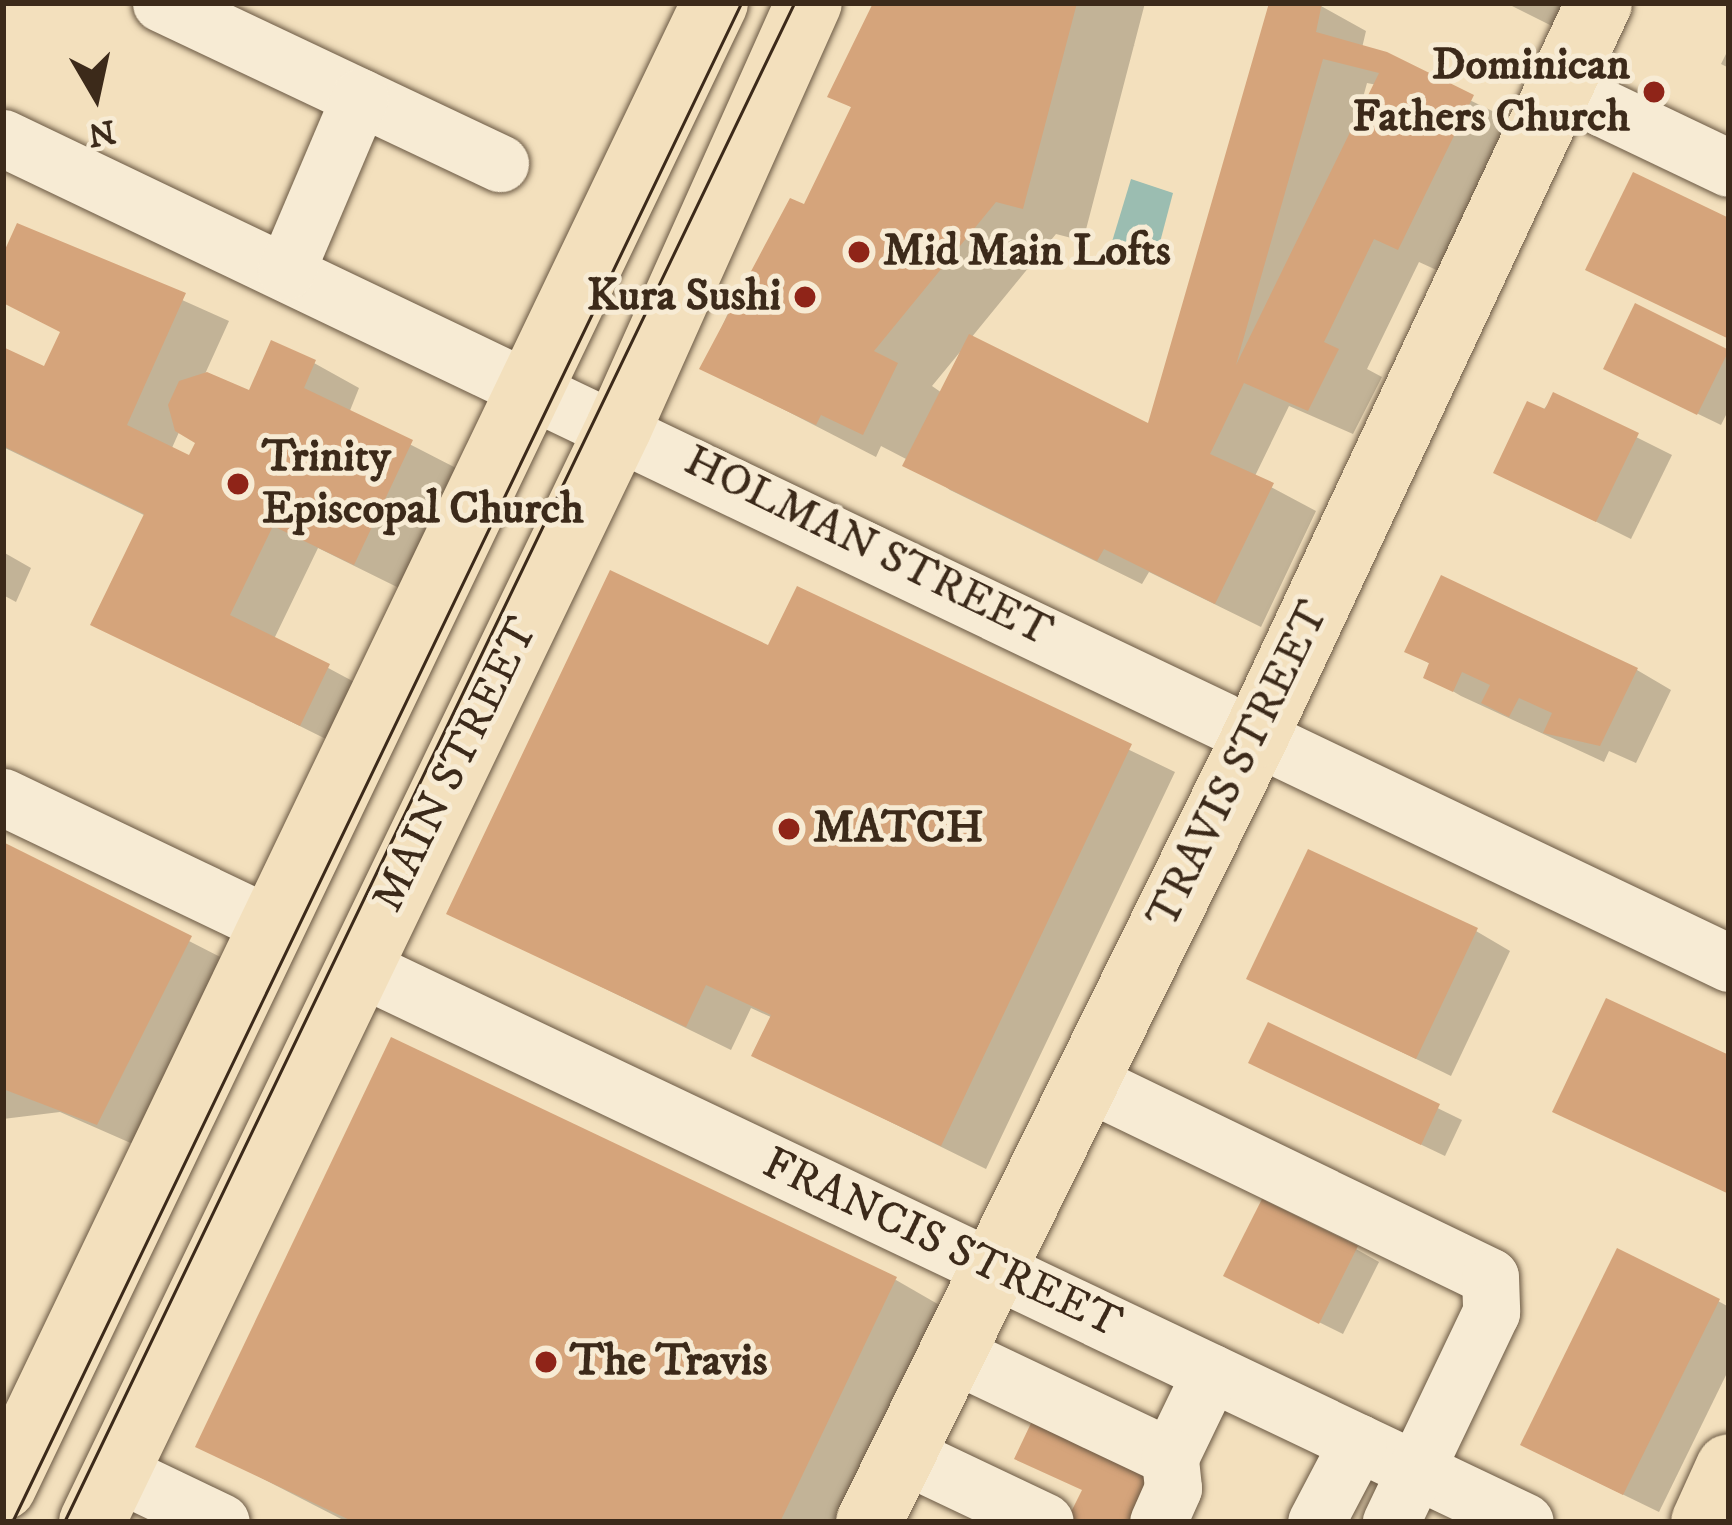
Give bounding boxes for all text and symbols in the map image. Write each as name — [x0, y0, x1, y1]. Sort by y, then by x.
north arrow — [36, 36, 156, 156]
place label: Dominican Fathers Church — [1352, 39, 1630, 145]
marker: Dominican Fathers Church — [1641, 79, 1667, 105]
text: N — [85, 110, 118, 154]
place label: Mid Main Lofts — [883, 225, 1171, 279]
marker: Mid Main Lofts — [846, 239, 872, 265]
place label: Kura Sushi — [587, 270, 781, 324]
marker: Kura Sushi — [792, 284, 818, 310]
place label: Trinity Episcopal Church — [262, 431, 584, 537]
street label: HOLMAN STREET — [675, 434, 1061, 660]
marker: Trinity Episcopal Church — [225, 471, 251, 497]
street label: TRAVIS STREET — [1136, 593, 1342, 937]
street label: MAIN STREET — [362, 609, 550, 921]
place label: MATCH — [813, 802, 983, 856]
marker: MATCH — [776, 816, 802, 842]
street label: FRANCIS STREET — [754, 1137, 1130, 1351]
place label: The Travis — [570, 1335, 767, 1389]
marker: The Travis — [533, 1349, 559, 1375]

